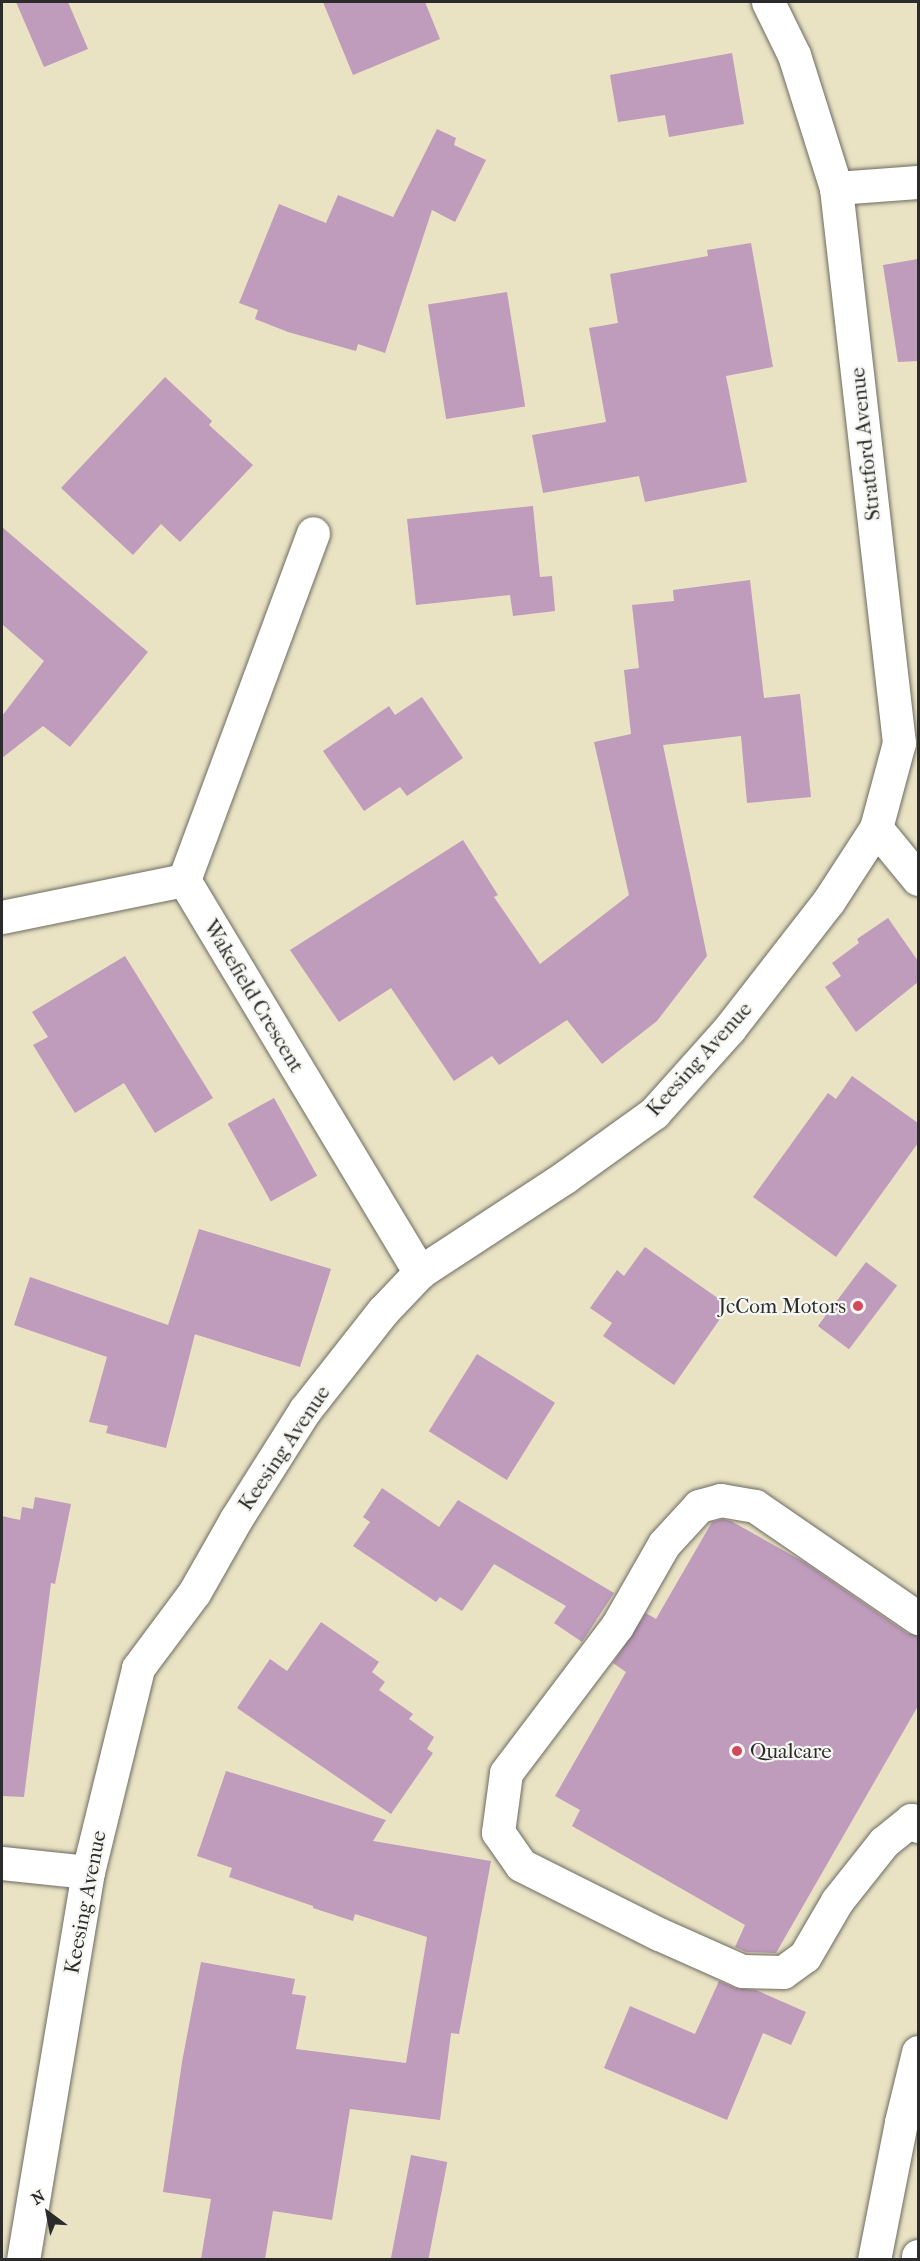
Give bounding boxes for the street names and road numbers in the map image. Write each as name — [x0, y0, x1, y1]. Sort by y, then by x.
street label: Stratford Avenue — [844, 366, 886, 522]
street label: Wakefield Crescent — [199, 915, 309, 1077]
street label: Keesing Avenue — [641, 997, 757, 1121]
street label: Keesing Avenue — [233, 1381, 335, 1515]
street label: Keesing Avenue — [59, 1828, 111, 1976]

